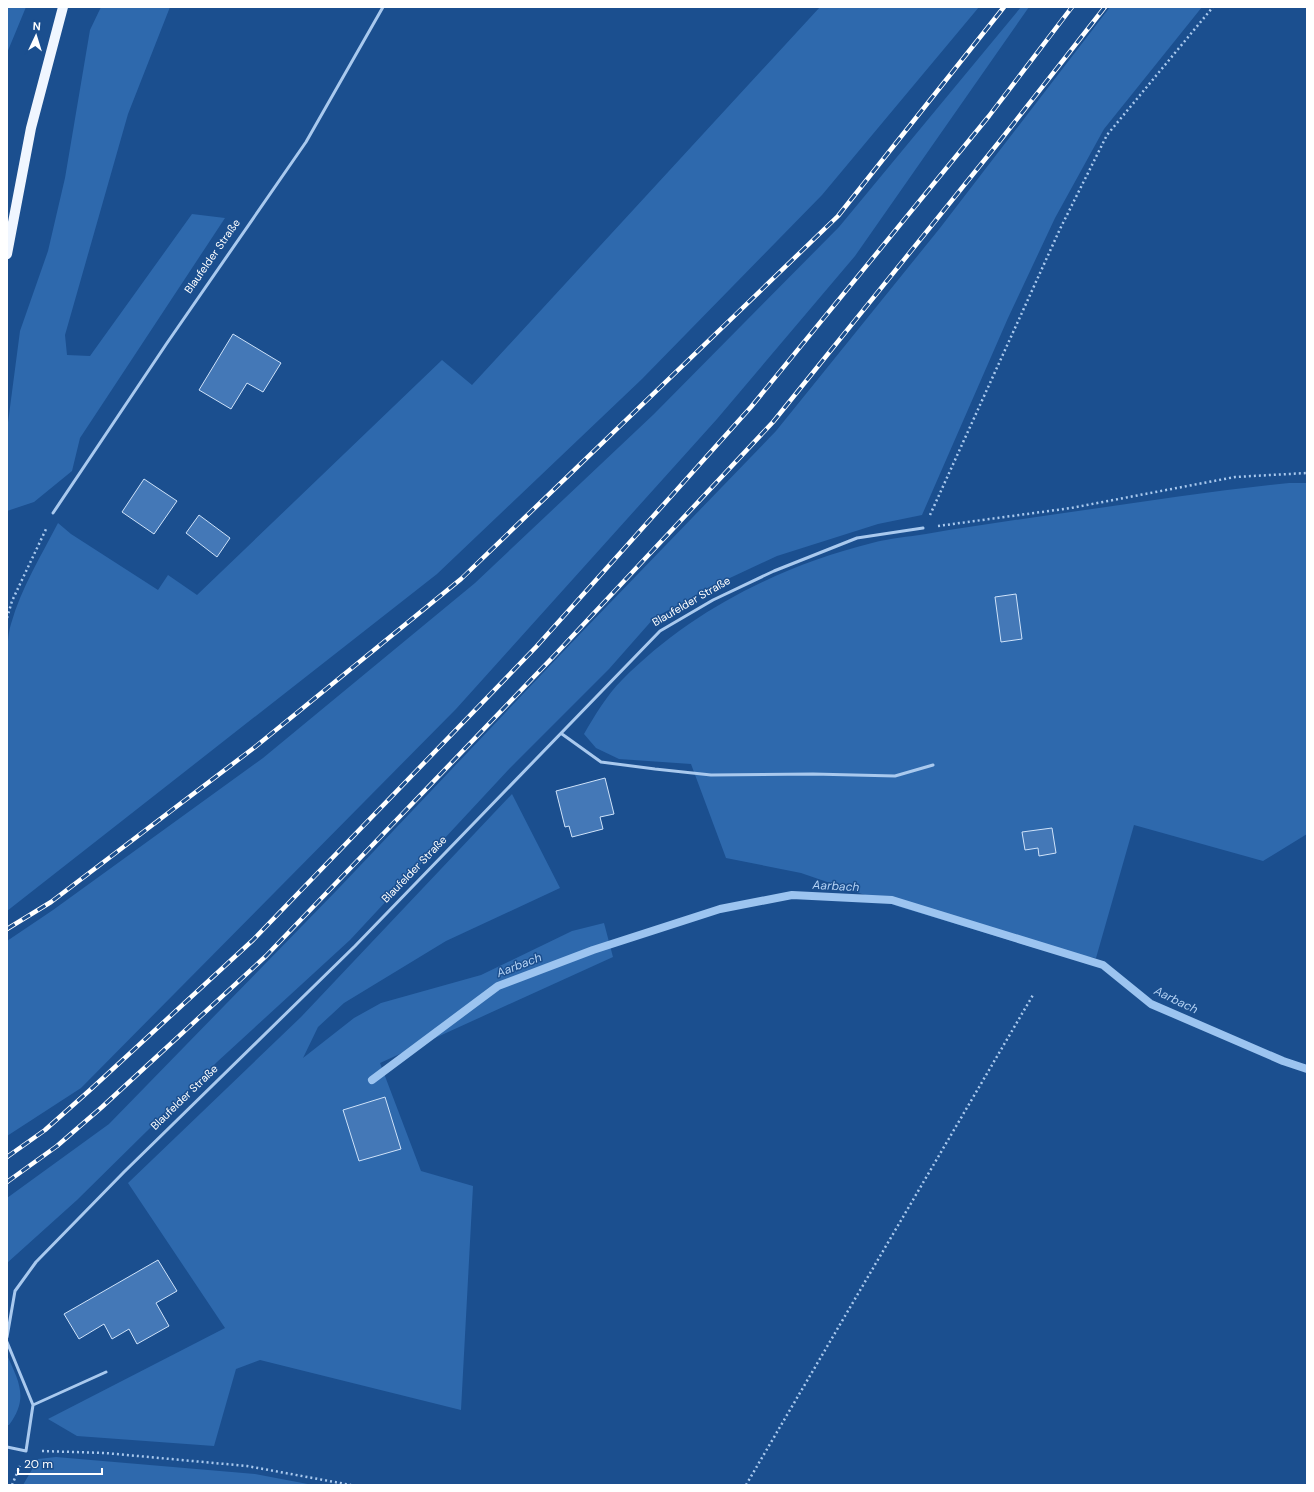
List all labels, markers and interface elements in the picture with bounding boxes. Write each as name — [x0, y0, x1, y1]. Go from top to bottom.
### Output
north arrow — [16, 16, 56, 56]
text: N — [32, 19, 41, 33]
street label: Blaufelder Straße — [181, 216, 243, 296]
street label: Blaufelder Straße — [649, 573, 733, 629]
street label: Blaufelder Straße — [378, 833, 450, 905]
water label: Aarbach — [811, 877, 860, 895]
water label: Aarbach — [493, 949, 544, 981]
water label: Aarbach — [1151, 982, 1201, 1018]
street label: Blaufelder Straße — [148, 1061, 220, 1133]
scale bar — [18, 1450, 102, 1476]
text: 20 m — [24, 1456, 53, 1472]

